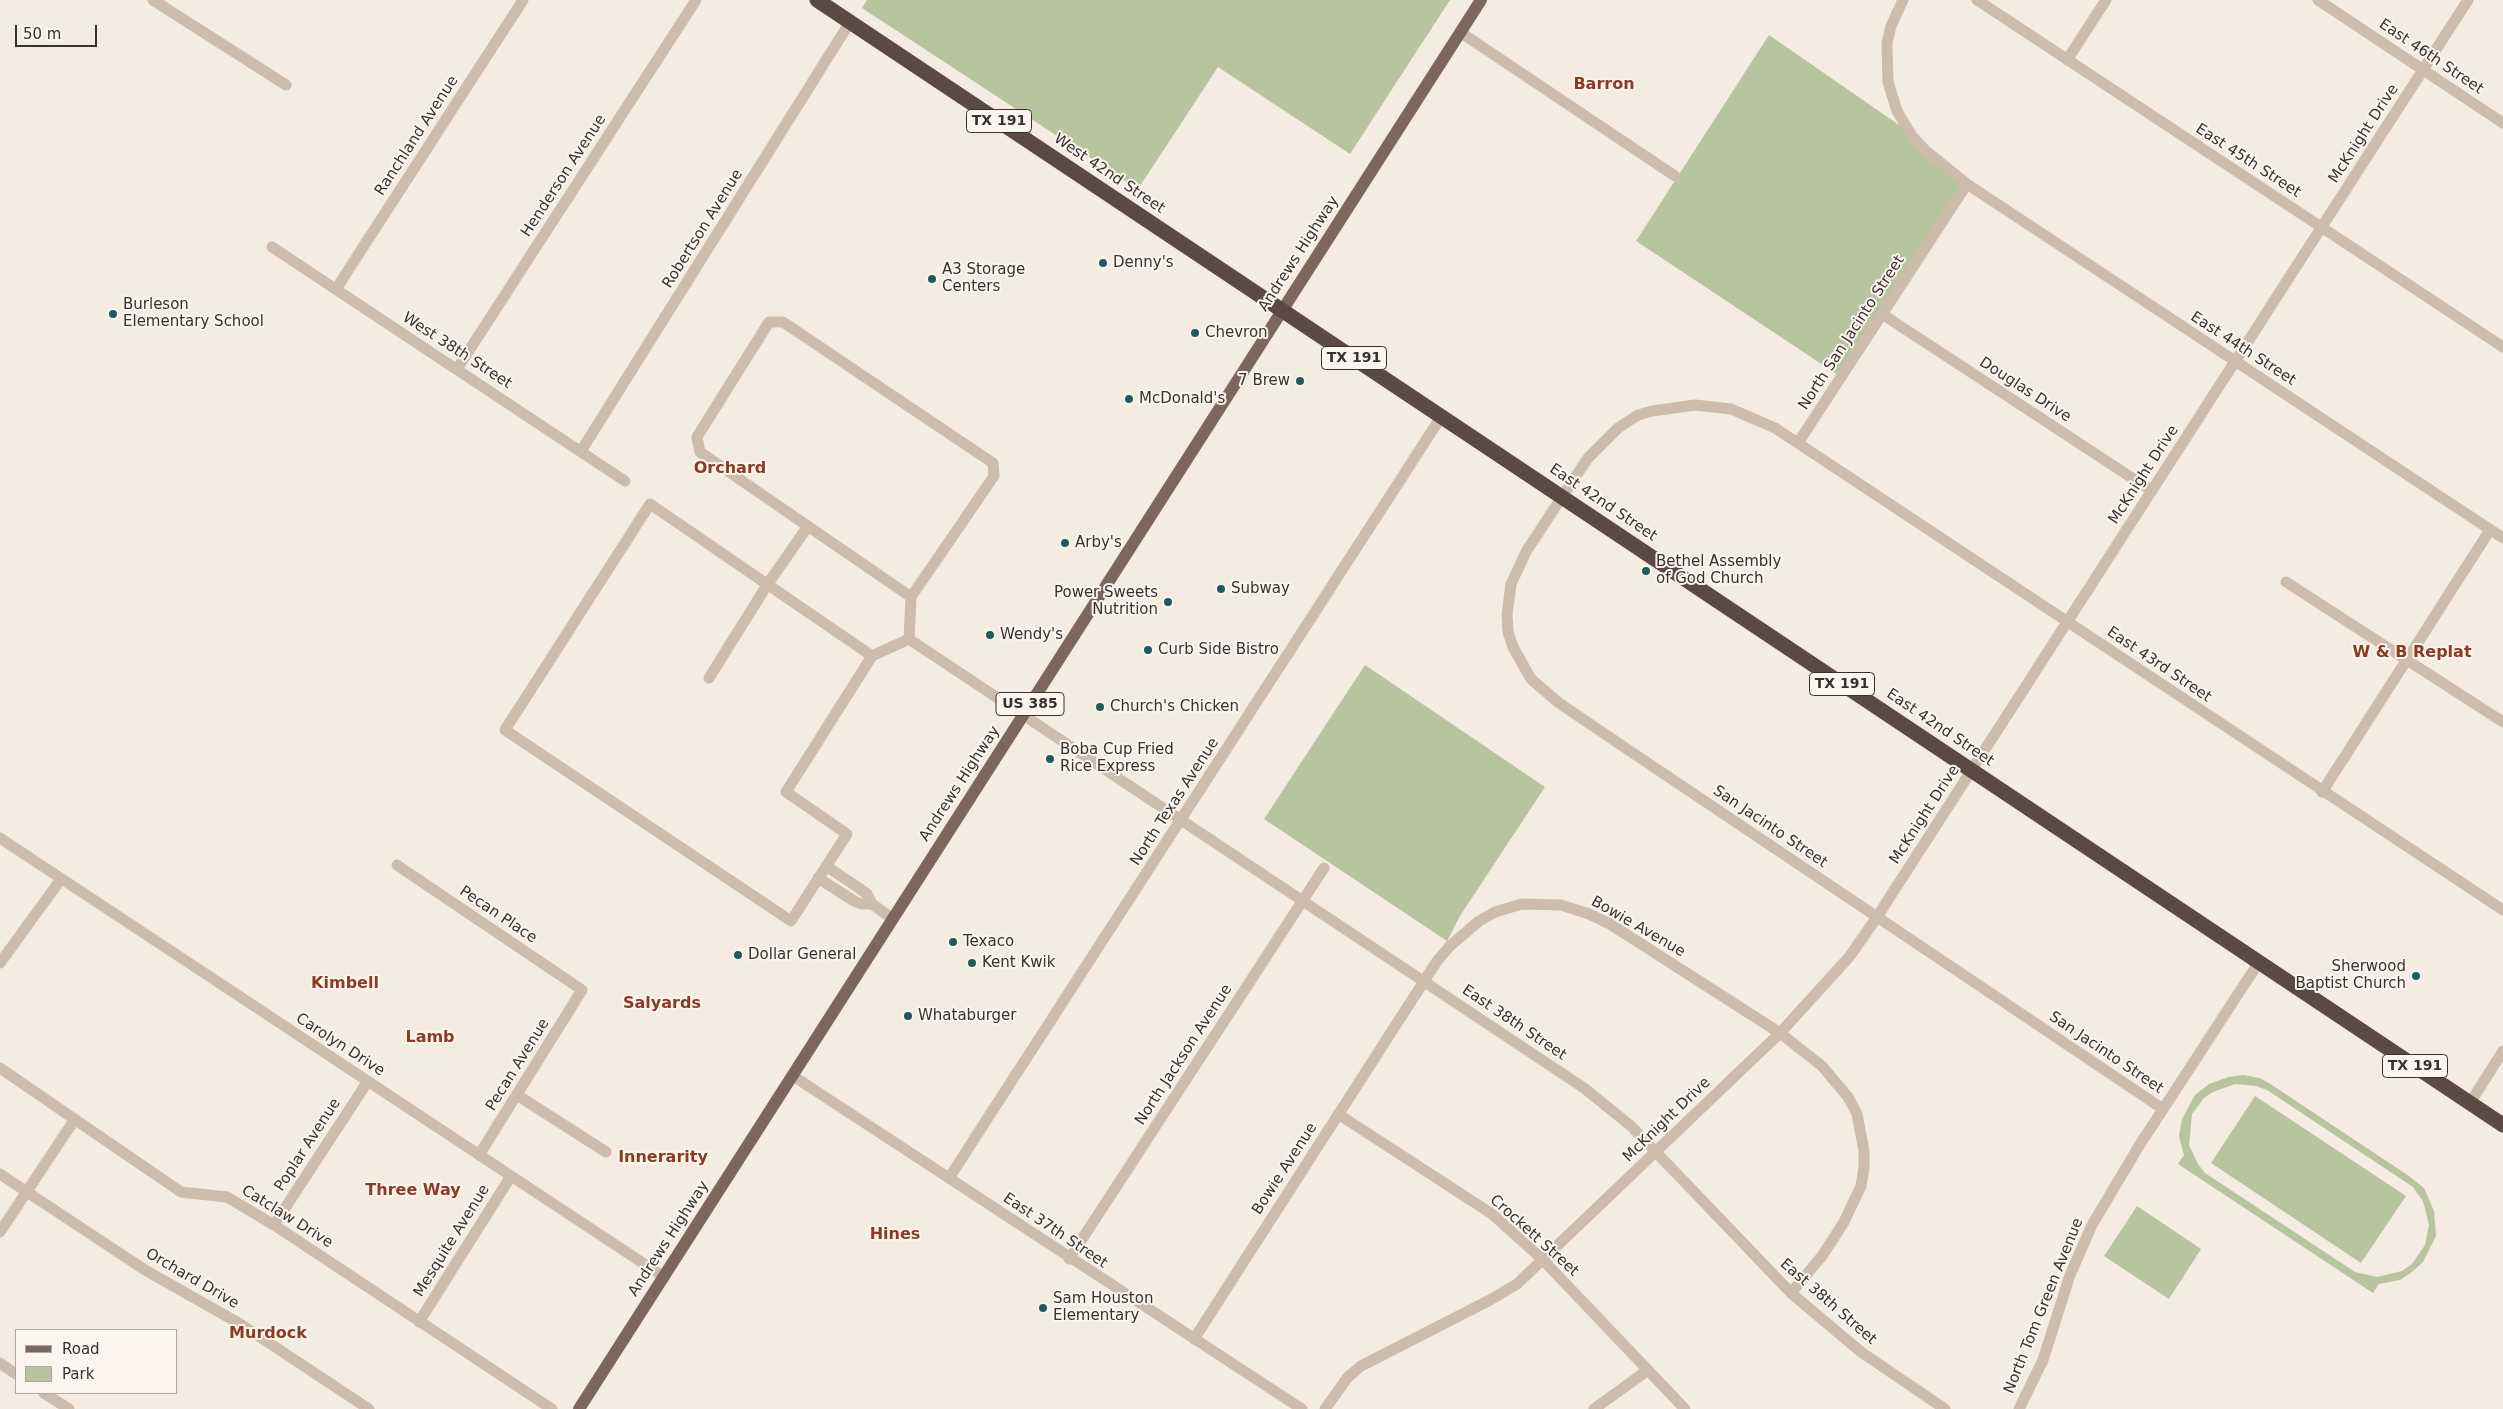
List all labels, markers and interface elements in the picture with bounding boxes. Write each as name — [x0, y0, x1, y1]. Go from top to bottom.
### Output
scale bar — [18, 15, 100, 47]
street label: East 46th Street — [2375, 15, 2487, 99]
text: 50 m — [23, 25, 61, 43]
street label: Ranchland Avenue — [371, 73, 463, 199]
district label: Barron — [1573, 75, 1635, 95]
street label: McKnight Drive — [2325, 81, 2403, 187]
road number: TX 191 — [966, 110, 1032, 132]
street label: Henderson Avenue — [518, 112, 610, 240]
street label: East 45th Street — [2192, 120, 2304, 202]
street label: West 42nd Street — [1050, 130, 1168, 218]
street label: Robertson Avenue — [659, 166, 747, 292]
street label: Andrews Highway — [1255, 193, 1343, 315]
street label: North San Jacinto Street — [1795, 252, 1909, 414]
place label: Denny's — [1113, 254, 1174, 272]
marker: Denny's — [1097, 257, 1109, 269]
place label: A3 Storage Centers — [942, 261, 1025, 296]
marker: A3 Storage Centers — [926, 273, 938, 285]
place label: Burleson Elementary School — [123, 296, 264, 331]
marker: Burleson Elementary School — [107, 308, 119, 320]
street label: East 44th Street — [2187, 308, 2299, 390]
street label: West 38th Street — [399, 309, 515, 393]
place label: Chevron — [1205, 324, 1268, 342]
marker: Chevron — [1189, 327, 1201, 339]
road number: TX 191 — [1322, 346, 1386, 369]
street label: Douglas Drive — [1976, 354, 2074, 426]
place label: 7 Brew — [1238, 372, 1290, 390]
marker: 7 Brew — [1294, 375, 1306, 387]
place label: McDonald's — [1139, 390, 1225, 408]
marker: McDonald's — [1123, 393, 1135, 405]
street label: McKnight Drive — [2105, 422, 2183, 528]
district label: Orchard — [694, 459, 766, 479]
street label: East 42nd Street — [1546, 460, 1660, 546]
place label: Arby's — [1075, 534, 1122, 552]
marker: Arby's — [1059, 537, 1071, 549]
place label: Bethel Assembly of God Church — [1656, 553, 1781, 588]
marker: Bethel Assembly of God Church — [1640, 565, 1652, 577]
place label: Subway — [1231, 580, 1290, 598]
marker: Subway — [1215, 583, 1227, 595]
place label: Power Sweets Nutrition — [1054, 584, 1158, 619]
marker: Power Sweets Nutrition — [1162, 596, 1174, 608]
street label: East 43rd Street — [2103, 623, 2215, 707]
place label: Wendy's — [1000, 626, 1063, 644]
marker: Wendy's — [984, 629, 996, 641]
place label: Curb Side Bistro — [1158, 641, 1279, 659]
district label: W & B Replat — [2352, 643, 2472, 663]
marker: Curb Side Bistro — [1142, 644, 1154, 656]
road number: TX 191 — [1810, 672, 1874, 696]
street label: East 42nd Street — [1883, 685, 1997, 771]
road number: US 385 — [996, 692, 1064, 716]
place label: Church's Chicken — [1110, 698, 1239, 716]
marker: Church's Chicken — [1094, 701, 1106, 713]
street label: Andrews Highway — [916, 723, 1004, 845]
street label: North Texas Avenue — [1127, 735, 1223, 869]
place label: Boba Cup Fried Rice Express — [1060, 741, 1174, 776]
marker: Boba Cup Fried Rice Express — [1044, 753, 1056, 765]
street label: McKnight Drive — [1886, 762, 1964, 868]
street label: San Jacinto Street — [1709, 782, 1831, 872]
street label: Pecan Place — [456, 883, 540, 947]
street label: Bowie Avenue — [1588, 893, 1688, 961]
place label: Texaco — [963, 933, 1014, 951]
marker: Texaco — [947, 936, 959, 948]
place label: Dollar General — [748, 946, 856, 964]
marker: Dollar General — [732, 949, 744, 961]
place label: Kent Kwik — [982, 954, 1055, 972]
marker: Kent Kwik — [966, 957, 978, 969]
place label: Sherwood Baptist Church — [2295, 958, 2406, 993]
marker: Sherwood Baptist Church — [2410, 970, 2422, 982]
district label: Kimbell — [311, 974, 379, 994]
street label: North Jackson Avenue — [1132, 981, 1236, 1129]
street label: East 38th Street — [1458, 981, 1570, 1065]
district label: Salyards — [623, 994, 701, 1014]
place label: Whataburger — [918, 1007, 1016, 1025]
street label: San Jacinto Street — [2045, 1008, 2167, 1098]
street label: Carolyn Drive — [292, 1010, 388, 1080]
marker: Whataburger — [902, 1010, 914, 1022]
street label: Pecan Avenue — [482, 1016, 554, 1114]
district label: Lamb — [405, 1028, 455, 1048]
road number: TX 191 — [2382, 1054, 2448, 1078]
street label: McKnight Drive — [1620, 1074, 1714, 1166]
street label: Poplar Avenue — [271, 1095, 345, 1195]
street label: Bowie Avenue — [1249, 1120, 1321, 1218]
district label: Innerarity — [618, 1148, 708, 1168]
street label: Andrews Highway — [625, 1178, 713, 1300]
district label: Three Way — [365, 1181, 461, 1201]
street label: Catclaw Drive — [238, 1182, 336, 1252]
street label: Mesquite Avenue — [410, 1182, 494, 1300]
street label: East 37th Street — [999, 1189, 1111, 1273]
street label: Crockett Street — [1486, 1191, 1582, 1281]
street label: North Tom Green Avenue — [2000, 1216, 2088, 1396]
district label: Hines — [870, 1225, 920, 1245]
street label: Orchard Drive — [142, 1245, 242, 1313]
street label: East 38th Street — [1776, 1255, 1880, 1349]
place label: Sam Houston Elementary — [1053, 1290, 1153, 1325]
marker: Sam Houston Elementary — [1037, 1302, 1049, 1314]
district label: Murdock — [229, 1324, 307, 1344]
legend — [15, 1329, 178, 1394]
text: Road — [62, 1340, 100, 1358]
text: Park — [62, 1365, 94, 1383]

